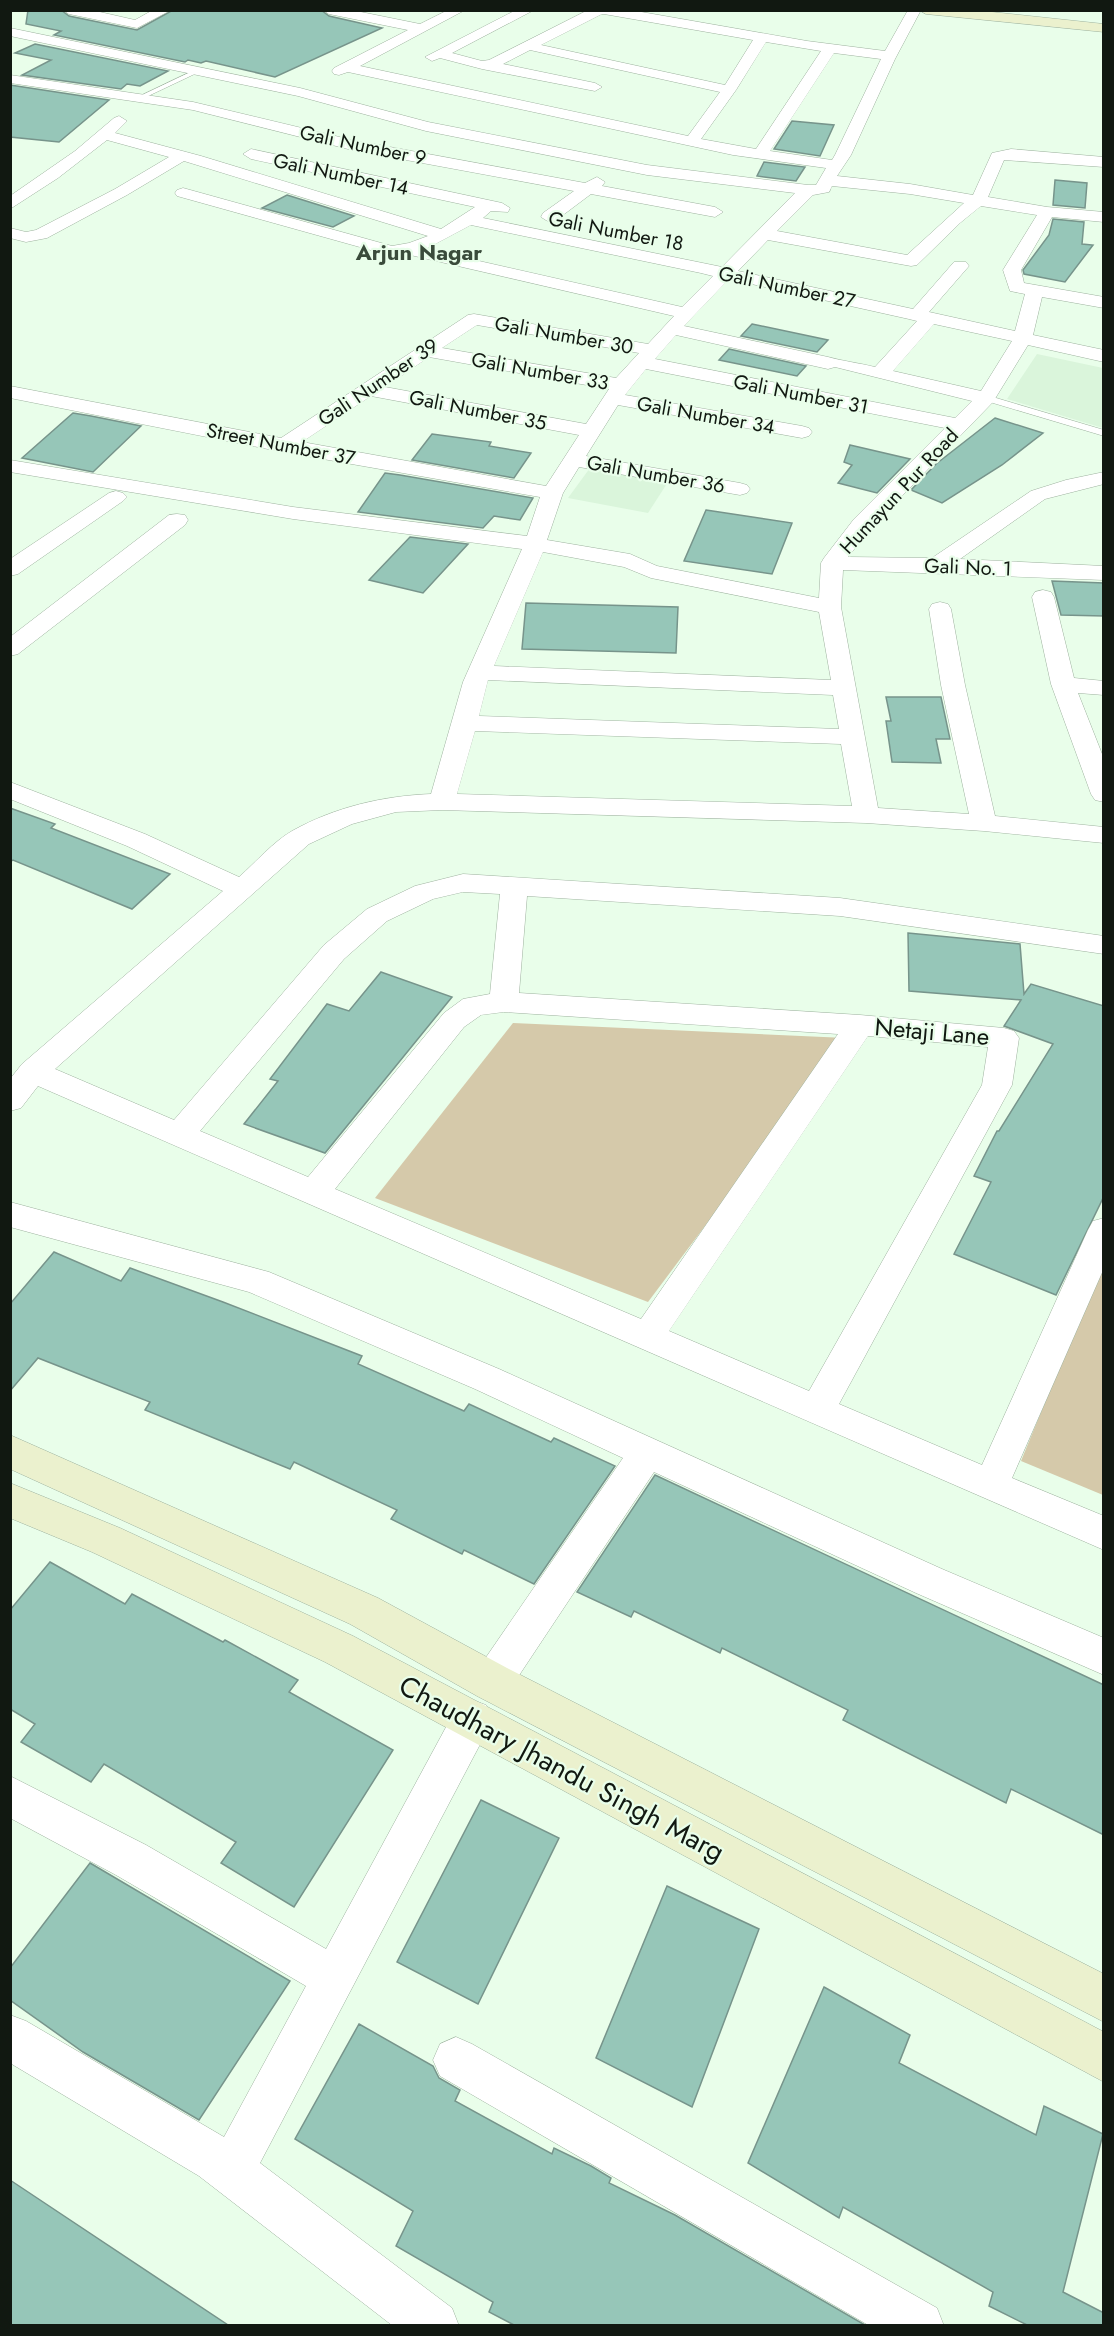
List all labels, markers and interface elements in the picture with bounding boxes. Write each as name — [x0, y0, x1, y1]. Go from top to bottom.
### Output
street label: Gali Number 9 — [297, 118, 429, 173]
street label: Gali Number 14 — [271, 146, 412, 203]
street label: Gali Number 18 — [546, 204, 686, 259]
district label: Arjun Nagar — [355, 236, 482, 268]
street label: Gali Number 27 — [716, 259, 858, 316]
street label: Gali Number 30 — [492, 309, 635, 362]
street label: Gali Number 39 — [312, 331, 444, 433]
street label: Gali Number 33 — [469, 345, 611, 398]
street label: Gali Number 31 — [731, 367, 871, 422]
street label: Gali Number 35 — [407, 383, 549, 438]
street label: Gali Number 34 — [635, 389, 778, 442]
street label: Street Number 37 — [204, 416, 358, 473]
street label: Humayun Pur Road — [833, 422, 965, 561]
street label: Gali Number 36 — [585, 448, 727, 501]
street label: Gali No. 1 — [924, 551, 1012, 584]
street label: Netaji Lane — [873, 1009, 991, 1054]
street label: Chaudhary Jhandu Singh Marg — [392, 1665, 732, 1872]

